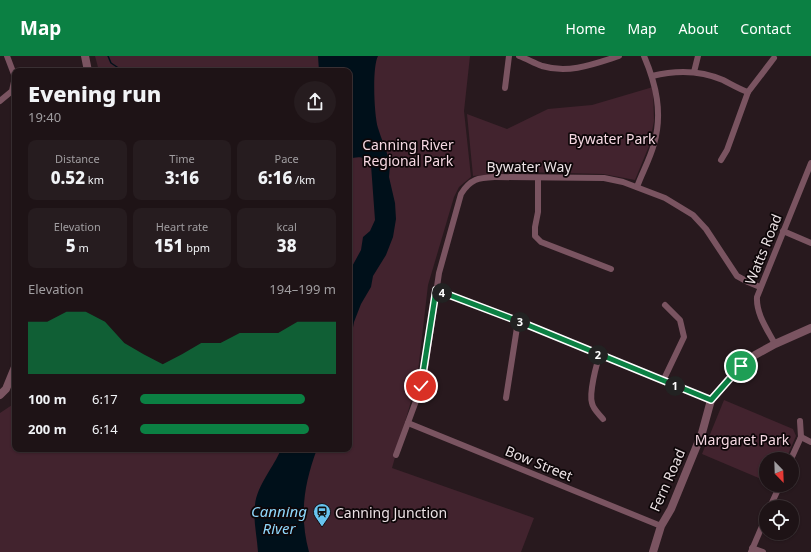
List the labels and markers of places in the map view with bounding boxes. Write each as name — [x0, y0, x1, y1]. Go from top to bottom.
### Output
pin: 4 — [432, 283, 452, 303]
pin: 3 — [510, 312, 530, 332]
pin: 2 — [588, 345, 608, 365]
pin — [724, 349, 758, 383]
pin — [404, 369, 438, 403]
pin: 1 — [665, 376, 685, 396]
station icon: Canning Junction — [312, 502, 332, 527]
place label: Canning Junction — [335, 503, 447, 522]

